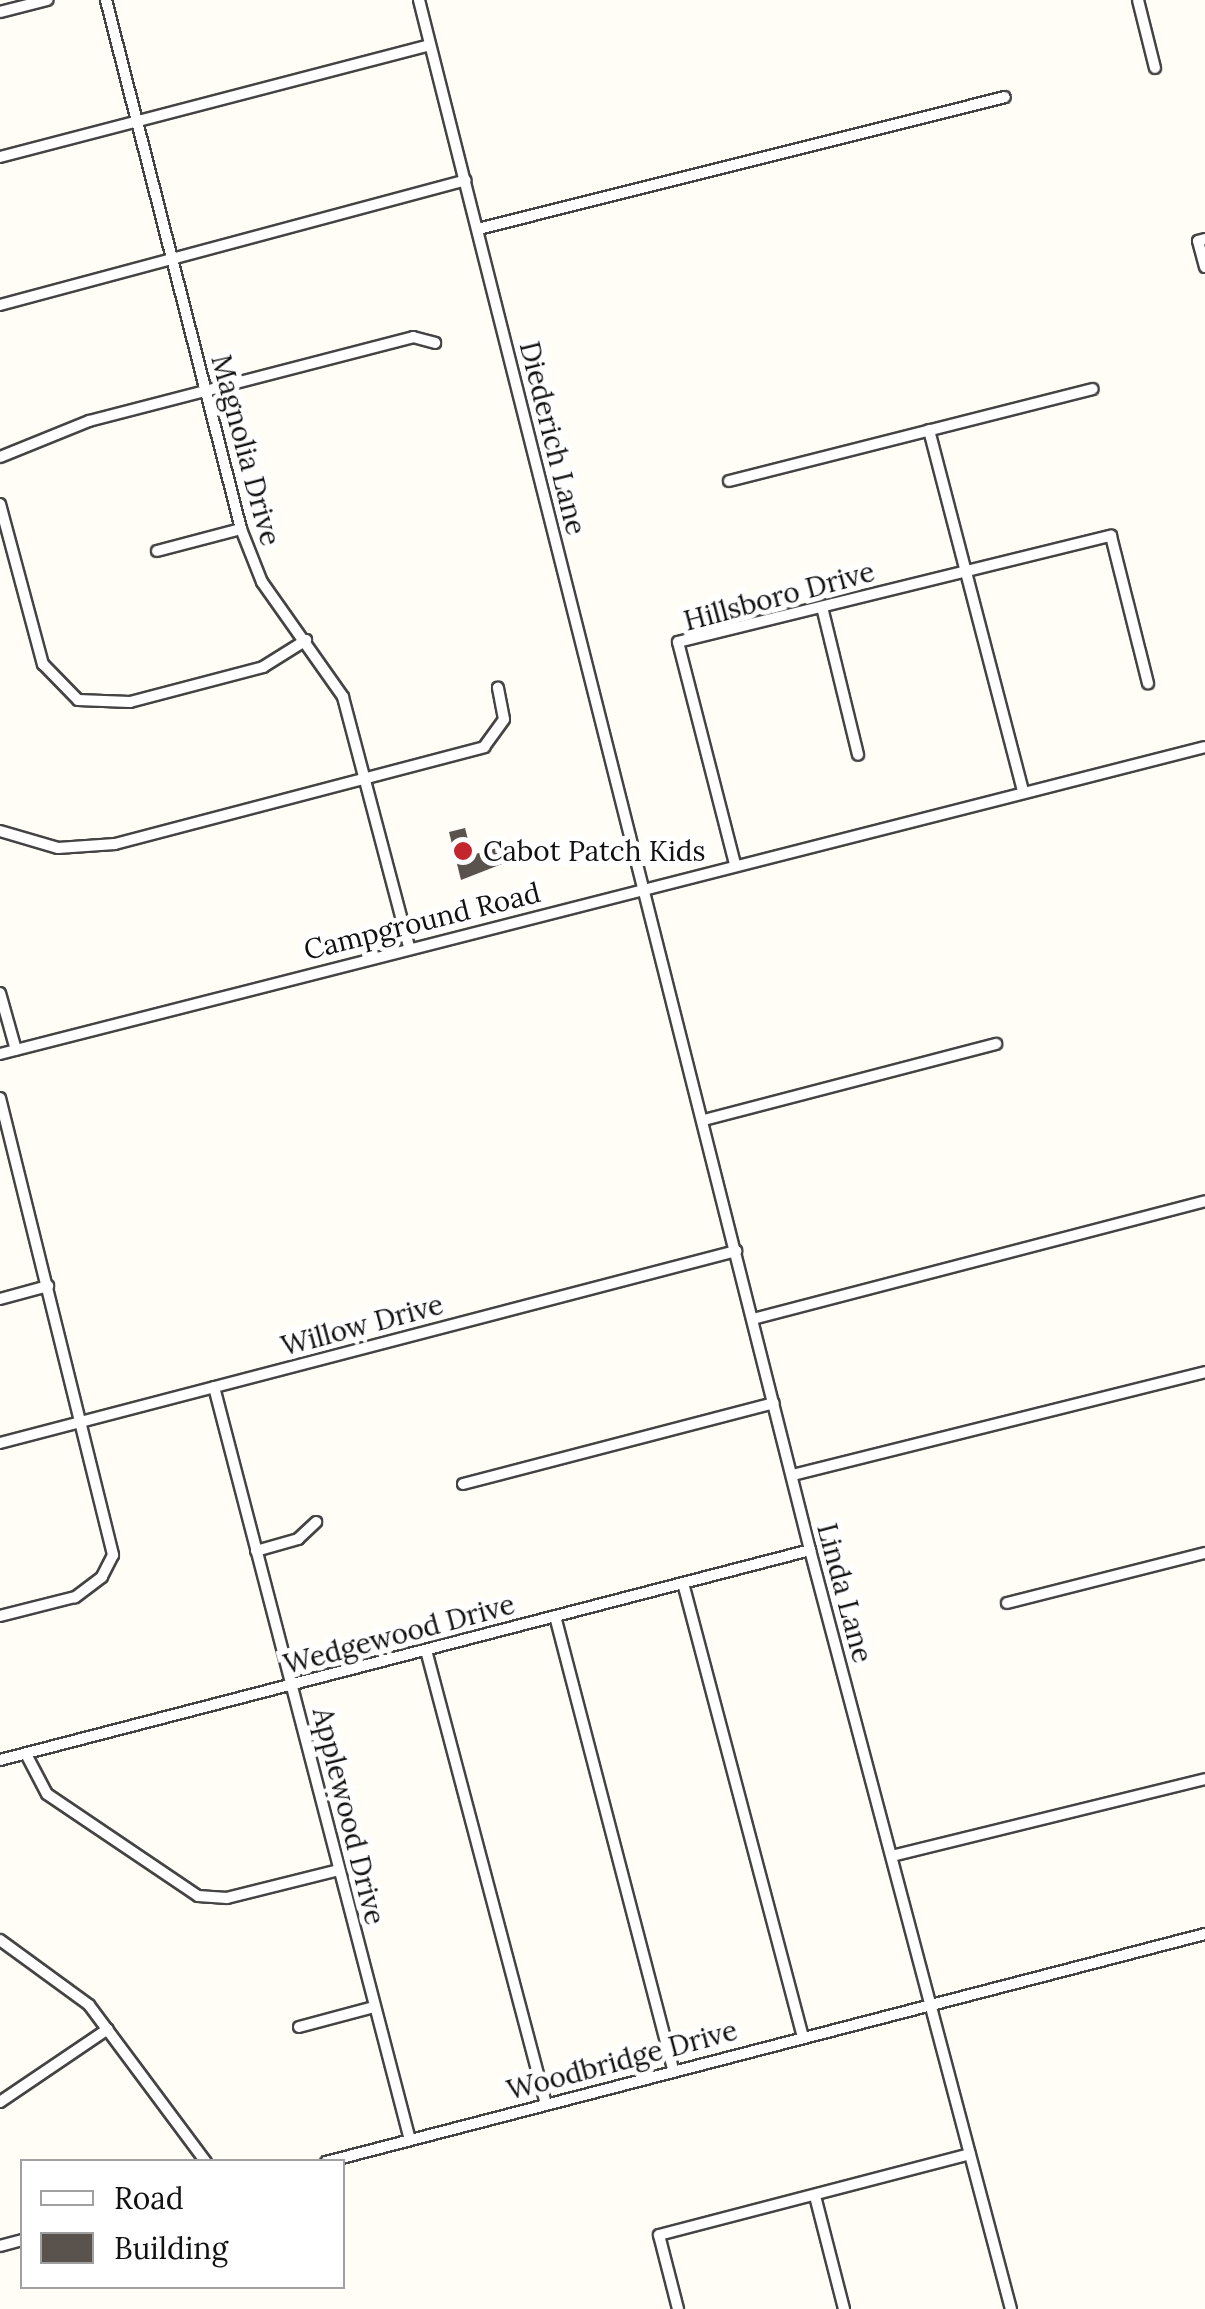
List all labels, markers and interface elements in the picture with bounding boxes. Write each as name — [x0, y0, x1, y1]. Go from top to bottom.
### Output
street label: Diederich Lane — [513, 338, 593, 538]
street label: Magnolia Drive — [204, 351, 288, 549]
street label: Hillsboro Drive — [680, 554, 878, 638]
place label: Cabot Patch Kids — [483, 834, 705, 868]
marker: Cabot Patch Kids — [452, 840, 474, 862]
street label: Campground Road — [300, 875, 544, 967]
street label: Willow Drive — [277, 1287, 447, 1363]
street label: Linda Lane — [810, 1520, 880, 1666]
street label: Wedgewood Drive — [280, 1587, 518, 1681]
street label: Applewood Drive — [306, 1704, 392, 1928]
street label: Woodbridge Drive — [503, 2013, 741, 2107]
legend — [20, 2159, 345, 2289]
text: Road — [114, 2179, 184, 2217]
text: Building — [114, 2229, 228, 2267]

